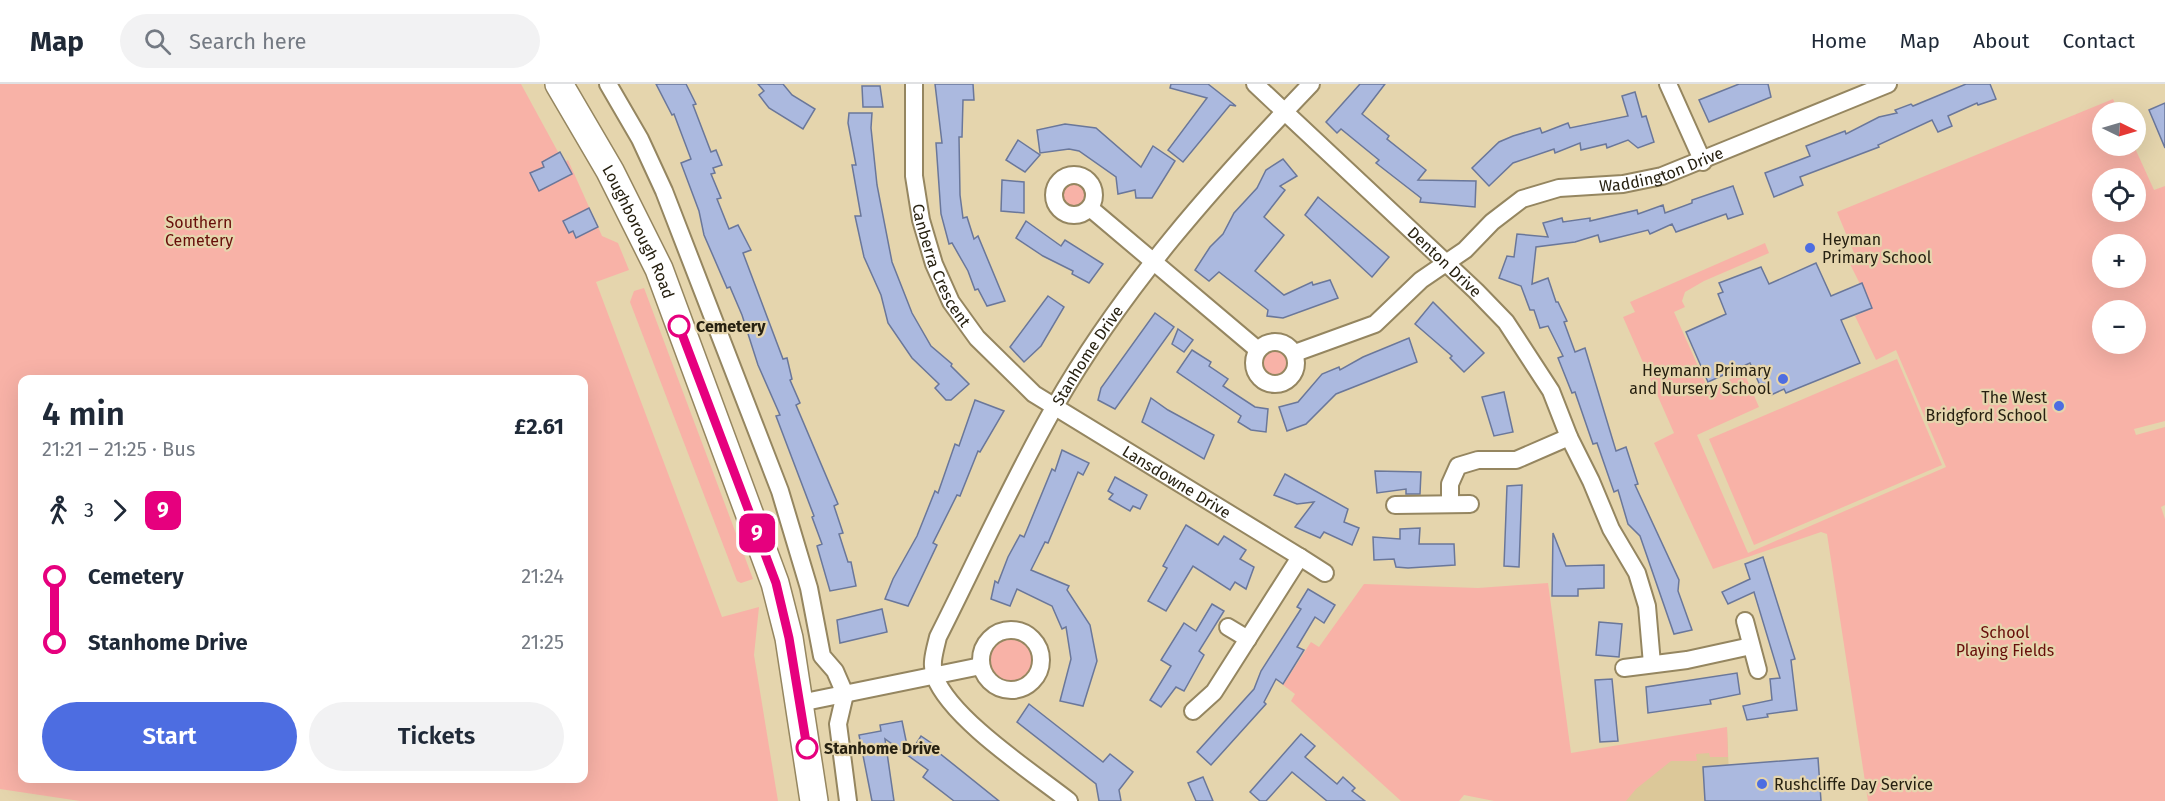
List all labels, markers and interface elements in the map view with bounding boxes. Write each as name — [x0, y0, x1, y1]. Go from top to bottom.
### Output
search box — [120, 14, 540, 68]
text: Map — [30, 25, 84, 58]
icon: search — [141, 25, 174, 58]
text: Search here — [189, 28, 307, 55]
text: Home — [1811, 28, 1867, 54]
text: Map — [1900, 28, 1940, 54]
text: About — [1973, 28, 2030, 54]
text: Contact — [2063, 28, 2135, 54]
north arrow — [2092, 102, 2146, 156]
map controls — [2092, 102, 2146, 354]
street label: Waddington Drive — [1599, 143, 1726, 195]
street label: Loughborough Road — [598, 161, 678, 301]
button: locate — [2092, 168, 2146, 222]
street label: Canberra Crescent — [909, 202, 975, 331]
park label: Southern Cemetery — [165, 213, 233, 250]
street label: Denton Drive — [1403, 223, 1486, 301]
place label: Heyman Primary School — [1822, 230, 1932, 267]
button: + — [2092, 234, 2146, 288]
marker: Heyman Primary School — [1803, 241, 1817, 255]
button: − — [2092, 300, 2146, 354]
street label: Stanhome Drive — [1048, 302, 1127, 409]
marker: Cemetery — [668, 315, 690, 337]
place label: Cemetery — [696, 317, 766, 336]
place label: Heymann Primary and Nursery School — [1629, 361, 1771, 398]
marker: Heymann Primary and Nursery School — [1776, 372, 1790, 386]
place label: The West Bridgford School — [1926, 388, 2047, 425]
text: 4 min — [42, 394, 125, 434]
marker: The West Bridgford School — [2052, 399, 2066, 413]
text: £2.61 — [514, 413, 564, 440]
text: 21:21 – 21:25 · Bus — [42, 437, 195, 461]
street label: Lansdowne Drive — [1119, 442, 1234, 522]
icon: walk — [42, 494, 75, 527]
icon: forward — [103, 494, 136, 527]
text: 9 — [157, 497, 169, 523]
text: 3 — [84, 498, 94, 522]
line badge: 9 — [738, 514, 777, 552]
text: 9 — [751, 520, 763, 546]
text: Cemetery — [88, 563, 184, 590]
text: 21:24 — [521, 564, 564, 588]
park label: School Playing Fields — [1956, 623, 2054, 660]
text: Stanhome Drive — [88, 629, 248, 656]
text: 21:25 — [521, 630, 564, 654]
button: Start — [42, 702, 297, 771]
button: Tickets — [309, 702, 564, 771]
marker: Stanhome Drive — [796, 737, 818, 759]
place label: Stanhome Drive — [824, 739, 940, 758]
place label: Rushcliffe Day Service — [1774, 775, 1933, 794]
marker: Rushcliffe Day Service — [1755, 777, 1769, 791]

